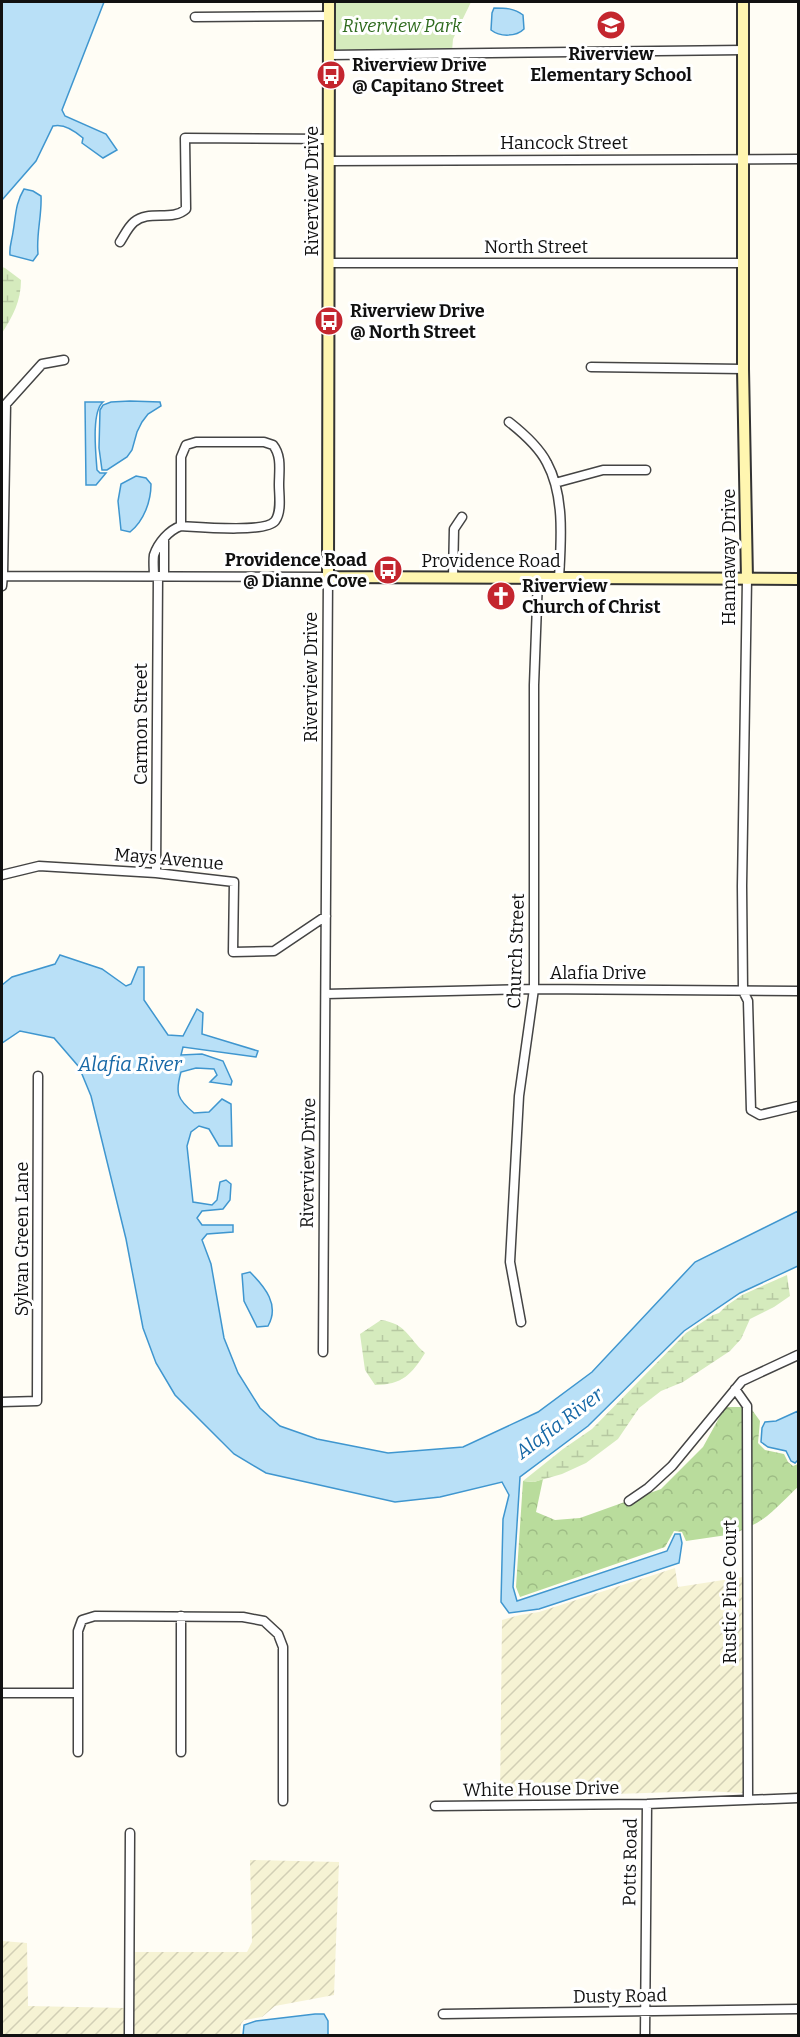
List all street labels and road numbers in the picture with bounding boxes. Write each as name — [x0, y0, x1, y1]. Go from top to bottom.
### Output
street label: Riverview Drive — [301, 126, 323, 256]
street label: Hancock Street — [500, 132, 629, 154]
street label: North Street — [484, 236, 589, 258]
street label: Hannaway Drive — [718, 489, 740, 625]
street label: Providence Road — [421, 550, 561, 572]
street label: Riverview Drive — [300, 612, 322, 742]
street label: Carmon Street — [130, 662, 152, 785]
street label: Mays Avenue — [113, 843, 225, 875]
street label: Church Street — [503, 892, 529, 1009]
street label: Alafia Drive — [550, 962, 646, 984]
street label: Riverview Drive — [296, 1098, 320, 1228]
street label: Sylvan Green Lane — [11, 1162, 33, 1316]
street label: Rustic Pine Court — [719, 1520, 741, 1664]
street label: White House Drive — [463, 1777, 619, 1801]
street label: Potts Road — [618, 1817, 642, 1906]
street label: Dusty Road — [573, 1984, 668, 2008]

